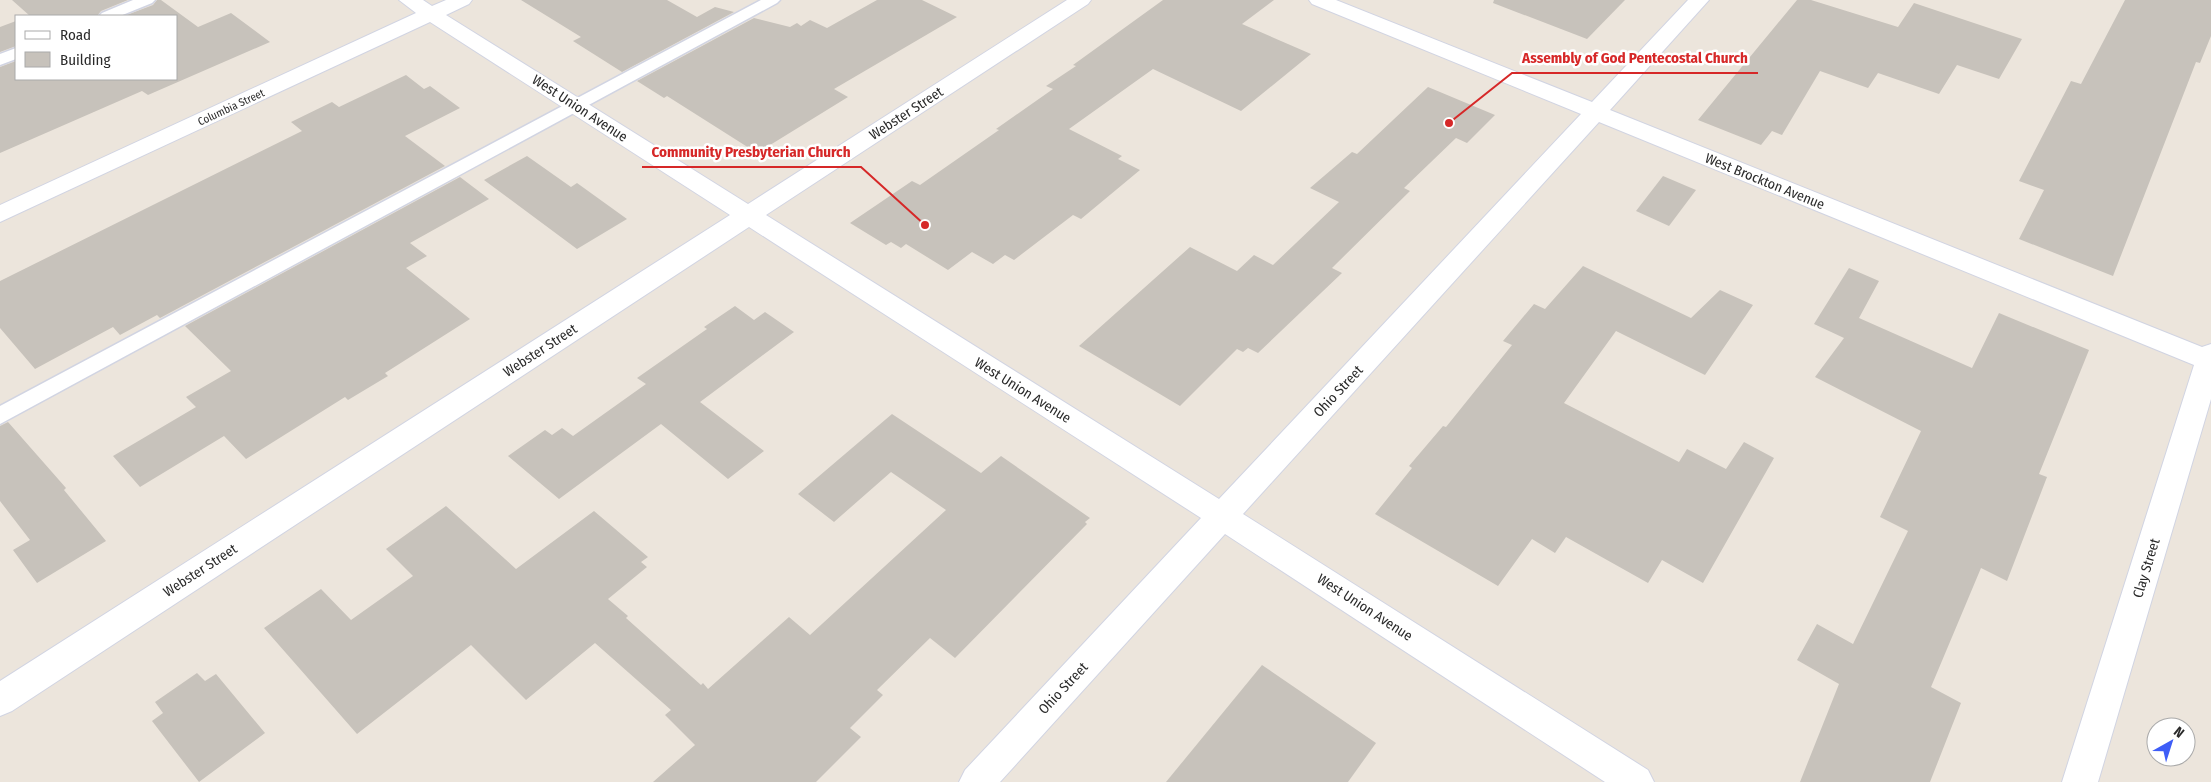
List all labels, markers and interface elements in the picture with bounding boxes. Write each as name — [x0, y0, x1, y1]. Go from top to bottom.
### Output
legend — [15, 15, 178, 80]
text: Road — [60, 26, 91, 44]
callout: Assembly of God Pentecostal Church — [1512, 43, 1758, 73]
text: Assembly of God Pentecostal Church — [1521, 49, 1748, 67]
text: Building — [60, 51, 111, 69]
street label: West Union Avenue — [529, 71, 631, 146]
street label: Webster Street — [866, 83, 947, 144]
street label: Columbia Street — [196, 86, 267, 129]
callout: Community Presbyterian Church — [642, 137, 861, 167]
text: Community Presbyterian Church — [651, 143, 851, 161]
street label: West Brockton Avenue — [1702, 150, 1827, 213]
street label: Webster Street — [500, 320, 581, 381]
street label: West Union Avenue — [971, 354, 1074, 427]
street label: Ohio Street — [1310, 362, 1367, 421]
street label: Clay Street — [2129, 536, 2164, 600]
street label: Webster Street — [160, 540, 241, 601]
street label: West Union Avenue — [1314, 570, 1416, 645]
street label: Ohio Street — [1035, 659, 1092, 718]
north arrow — [2146, 717, 2196, 767]
text: N — [2170, 723, 2187, 742]

